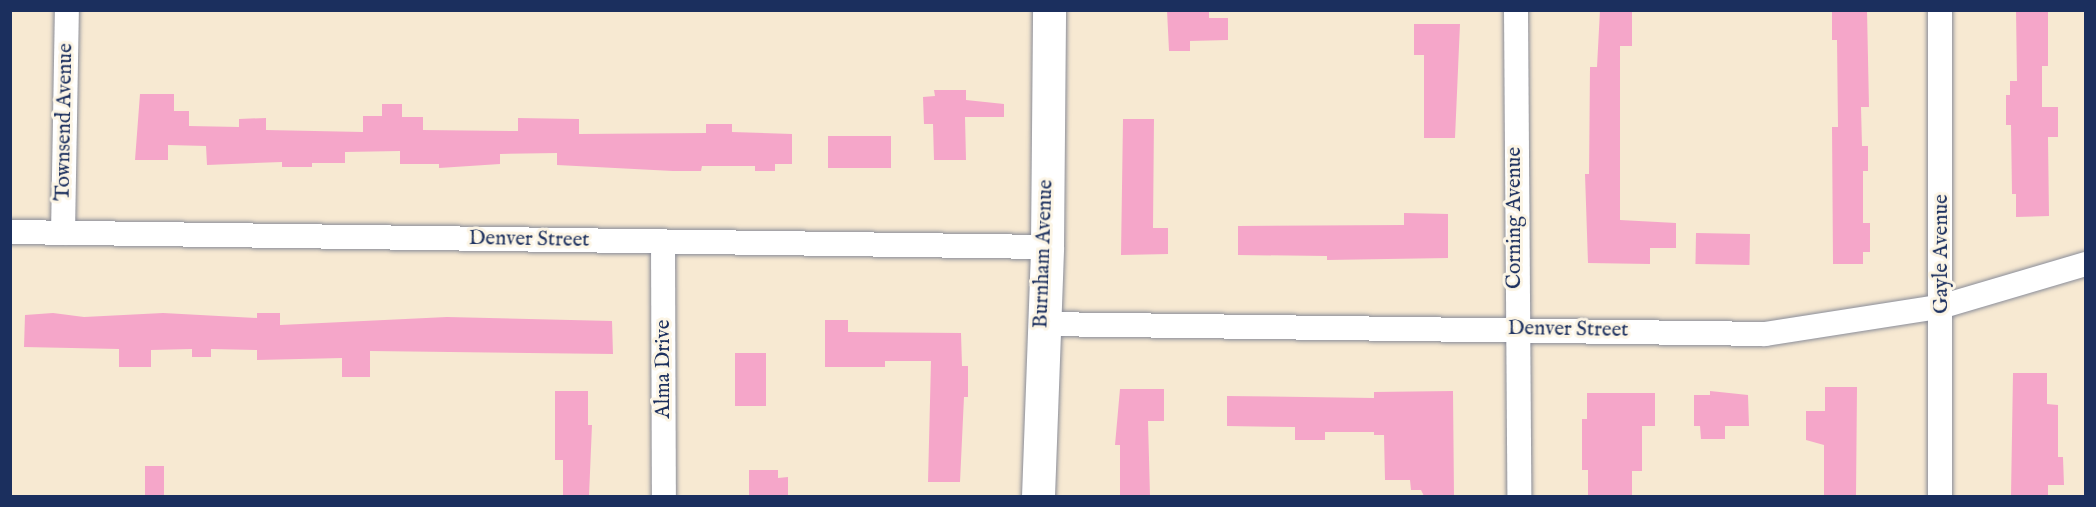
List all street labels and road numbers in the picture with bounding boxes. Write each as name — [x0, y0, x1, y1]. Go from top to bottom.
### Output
street label: Townsend Avenue — [51, 43, 79, 201]
street label: Corning Avenue — [1502, 147, 1528, 289]
street label: Burnham Avenue — [1029, 179, 1059, 329]
street label: Gayle Avenue — [1929, 194, 1955, 314]
street label: Denver Street — [468, 226, 590, 254]
street label: Denver Street — [1507, 316, 1629, 344]
street label: Alma Drive — [651, 320, 677, 418]

